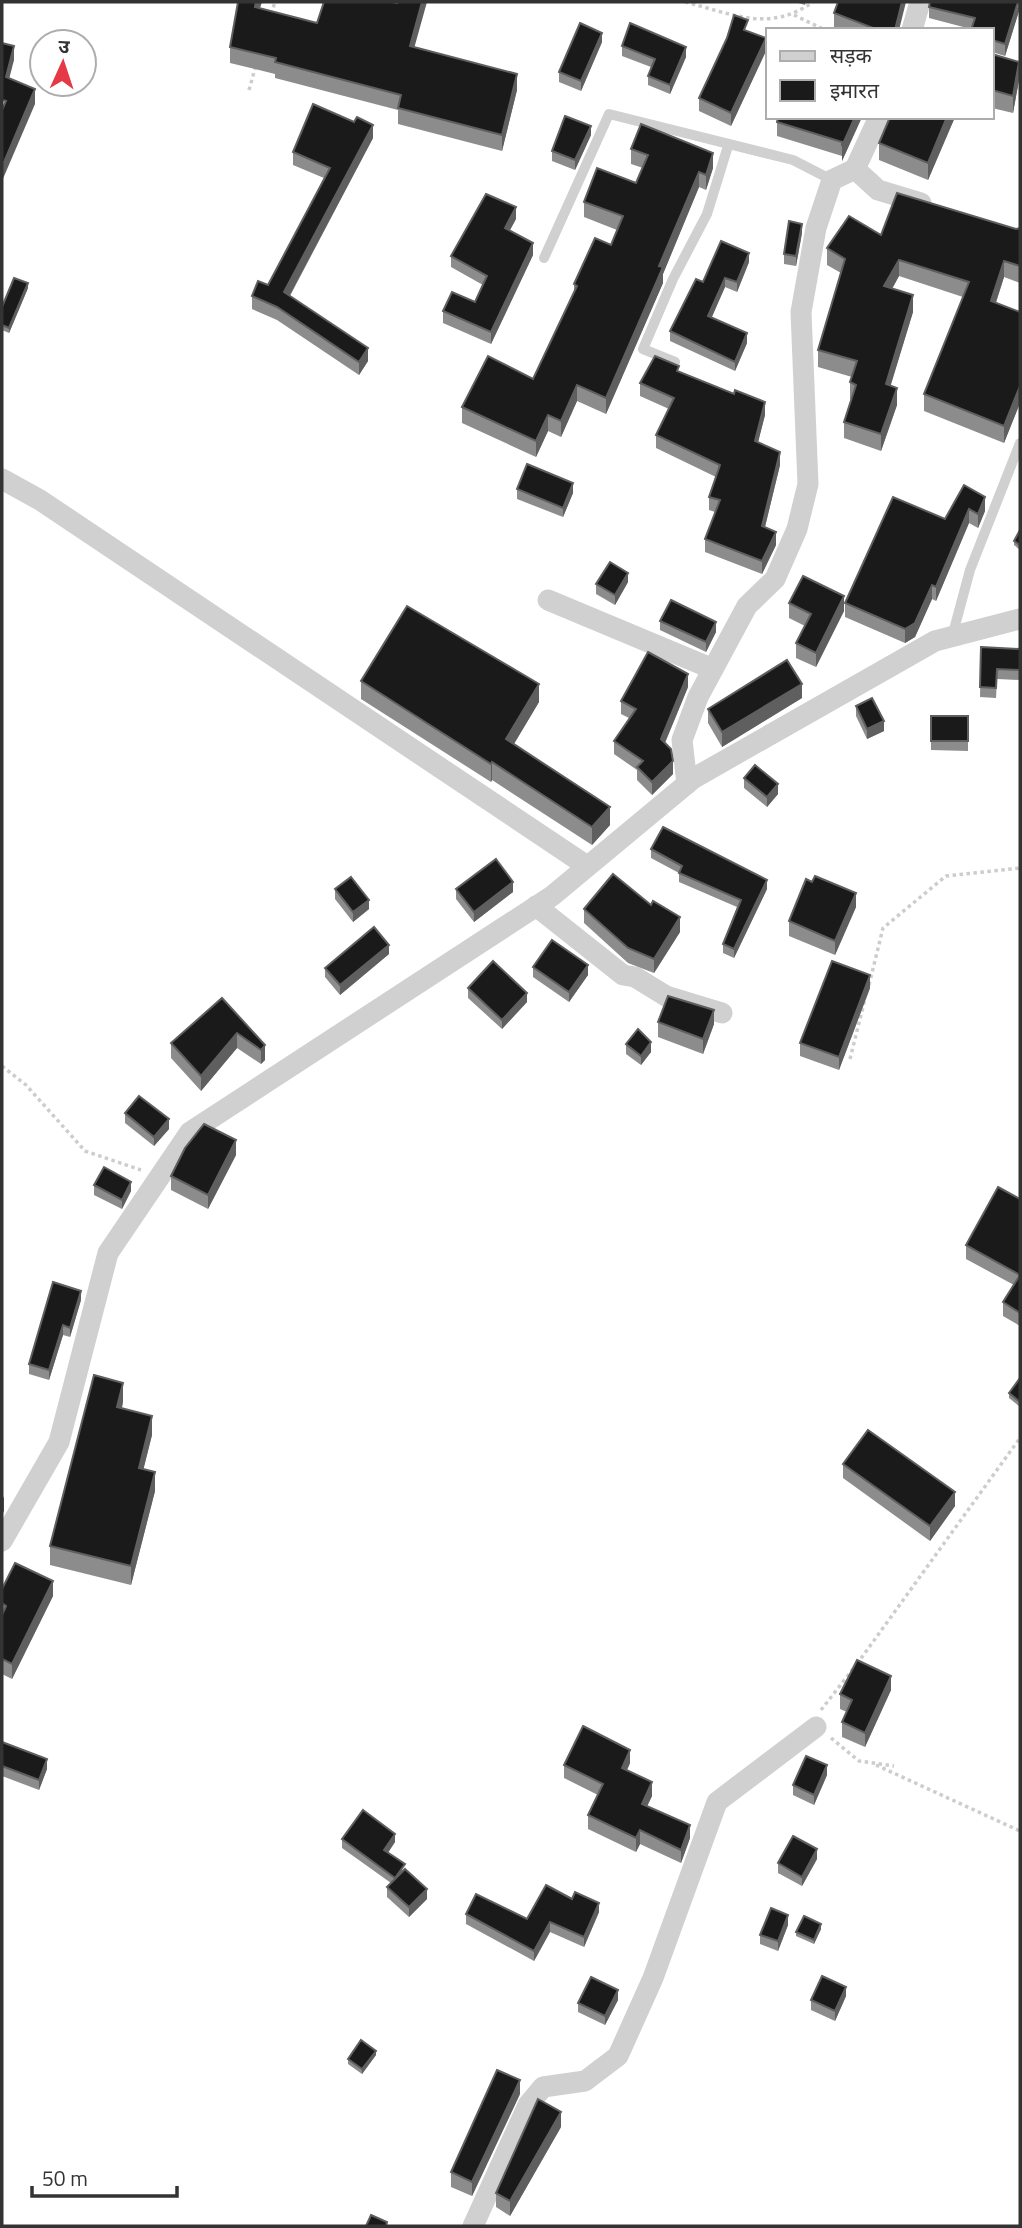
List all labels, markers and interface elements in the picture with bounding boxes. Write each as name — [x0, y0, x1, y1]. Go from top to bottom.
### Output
north arrow — [28, 28, 98, 98]
legend — [766, 28, 994, 119]
text: उ — [58, 31, 71, 60]
text: सड़क — [830, 39, 872, 71]
text: इमारत — [830, 74, 880, 106]
scale bar — [32, 2154, 177, 2198]
text: 50 m — [42, 2162, 88, 2194]

